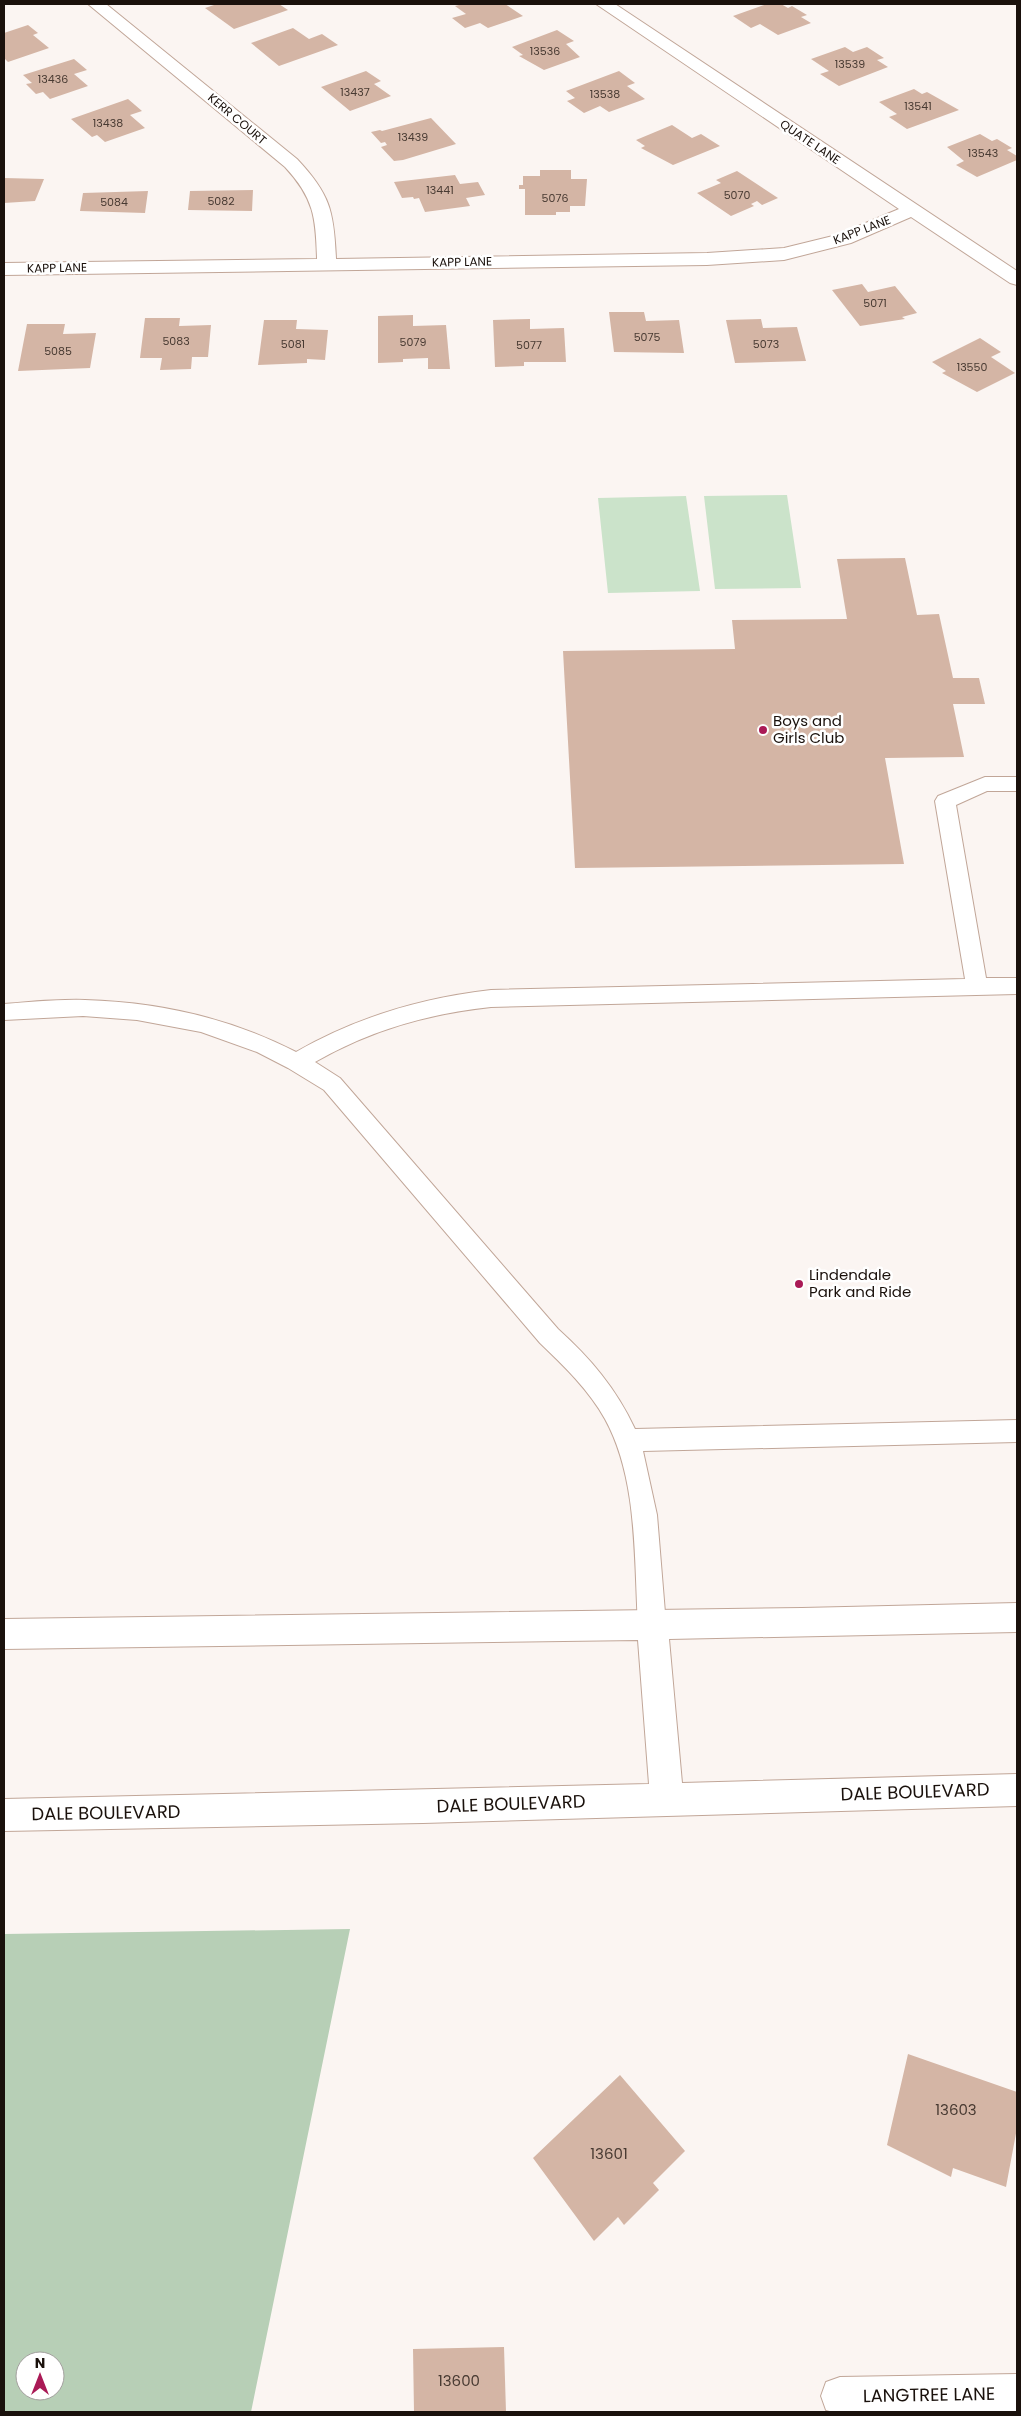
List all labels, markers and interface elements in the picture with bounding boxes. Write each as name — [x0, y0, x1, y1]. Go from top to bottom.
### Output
house number: 13536 — [530, 43, 560, 59]
house number: 13539 — [835, 56, 865, 72]
house number: 13436 — [38, 71, 68, 87]
house number: 13437 — [340, 84, 370, 100]
house number: 13538 — [590, 86, 620, 102]
street label: KERR COURT — [204, 89, 271, 149]
house number: 13541 — [904, 98, 932, 114]
house number: 13438 — [93, 115, 123, 131]
street label: QUATE LANE — [777, 115, 844, 168]
house number: 13439 — [398, 129, 428, 145]
house number: 13543 — [968, 145, 998, 161]
house number: 13441 — [426, 182, 454, 198]
house number: 5070 — [724, 187, 750, 203]
house number: 5076 — [542, 190, 568, 206]
house number: 5082 — [207, 193, 235, 209]
house number: 5084 — [100, 194, 128, 210]
street label: KAPP LANE — [831, 211, 893, 248]
street label: KAPP LANE — [432, 252, 492, 271]
street label: KAPP LANE — [27, 258, 87, 277]
house number: 5071 — [863, 295, 887, 311]
house number: 5075 — [634, 329, 660, 345]
house number: 5083 — [162, 333, 190, 349]
house number: 5079 — [400, 334, 426, 350]
house number: 5081 — [281, 336, 305, 352]
house number: 5073 — [753, 336, 779, 352]
house number: 5077 — [516, 337, 542, 353]
house number: 5085 — [44, 343, 72, 359]
house number: 13550 — [957, 359, 987, 375]
place label: Boys and Girls Club — [773, 710, 845, 748]
marker: Boys and Girls Club — [757, 724, 769, 736]
place label: Lindendale Park and Ride — [809, 1264, 911, 1302]
marker: Lindendale Park and Ride — [793, 1278, 805, 1290]
street label: DALE BOULEVARD — [840, 1776, 990, 1807]
street label: DALE BOULEVARD — [436, 1788, 586, 1819]
street label: DALE BOULEVARD — [31, 1799, 181, 1826]
house number: 13603 — [935, 2099, 977, 2120]
house number: 13601 — [590, 2143, 628, 2164]
north arrow — [15, 2351, 65, 2401]
text: N — [35, 2353, 45, 2373]
house number: 13600 — [438, 2370, 480, 2391]
street label: LANGTREE LANE — [863, 2381, 995, 2408]

